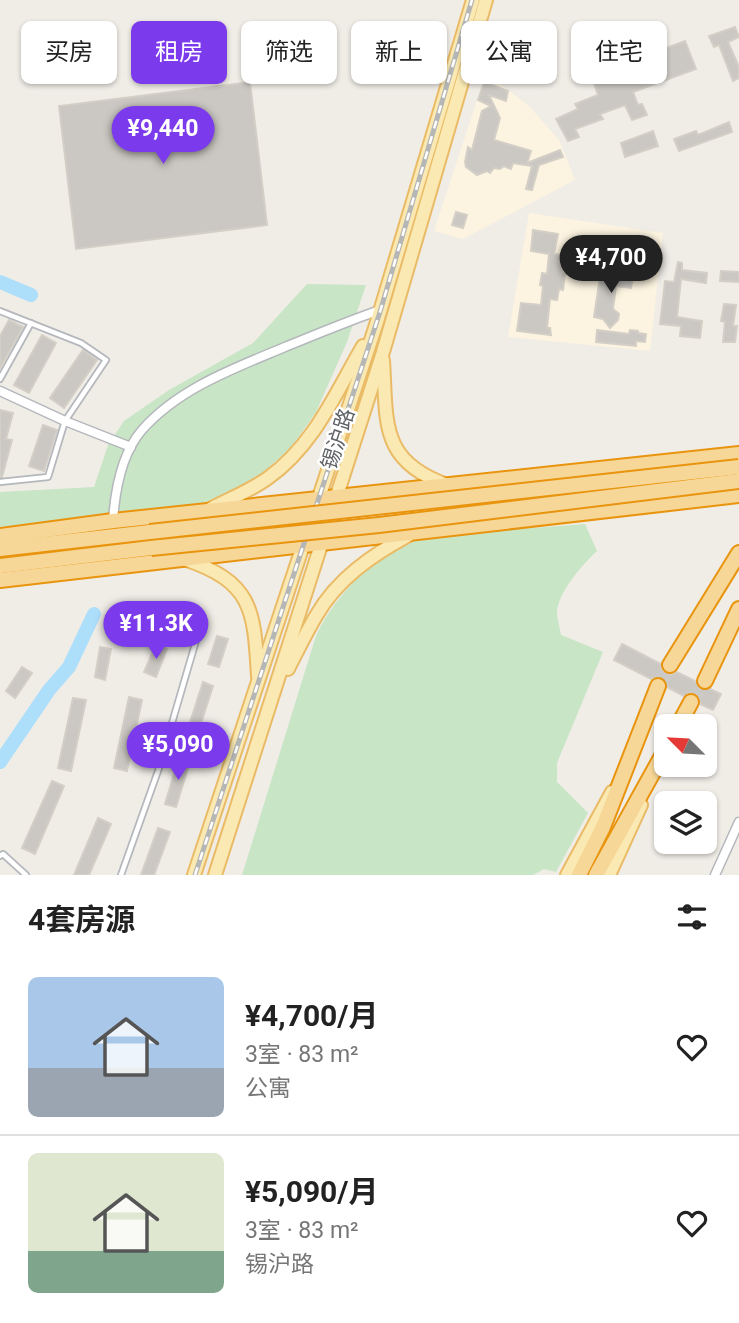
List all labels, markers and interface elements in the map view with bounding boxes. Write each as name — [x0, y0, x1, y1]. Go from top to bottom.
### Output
chip: 买房 — [21, 21, 117, 84]
chip: 租房 — [131, 21, 227, 84]
chip: 筛选 — [241, 21, 337, 84]
chip: 新上 — [351, 21, 447, 84]
chip: 公寓 — [461, 21, 557, 84]
chip: 住宅 — [571, 21, 667, 84]
pin: ¥9,440 — [106, 106, 220, 166]
text: ¥9,440 — [128, 115, 198, 142]
pin: ¥4,700 — [554, 236, 668, 295]
text: ¥4,700 — [576, 244, 646, 271]
street label: 锡沪路 — [317, 405, 359, 473]
pin: ¥11.3K — [99, 602, 213, 661]
text: ¥11.3K — [119, 610, 193, 637]
north arrow — [654, 714, 718, 777]
map controls — [654, 714, 717, 854]
pin: ¥5,090 — [121, 722, 235, 782]
text: ¥5,090 — [143, 731, 213, 758]
button: layers — [654, 791, 717, 854]
icon: filters — [673, 898, 711, 936]
text: 4套房源 — [28, 902, 135, 937]
text: ¥4,700/月 — [245, 998, 378, 1033]
icon: home — [84, 1005, 168, 1089]
icon: heart — [673, 1028, 711, 1066]
text: 3室 · 83 m² — [245, 1041, 359, 1068]
text: 公寓 — [245, 1075, 291, 1102]
text: ¥5,090/月 — [245, 1174, 378, 1209]
icon: home — [84, 1181, 168, 1265]
icon: heart — [673, 1204, 711, 1242]
text: 3室 · 83 m² — [245, 1217, 359, 1244]
text: 锡沪路 — [245, 1251, 314, 1278]

